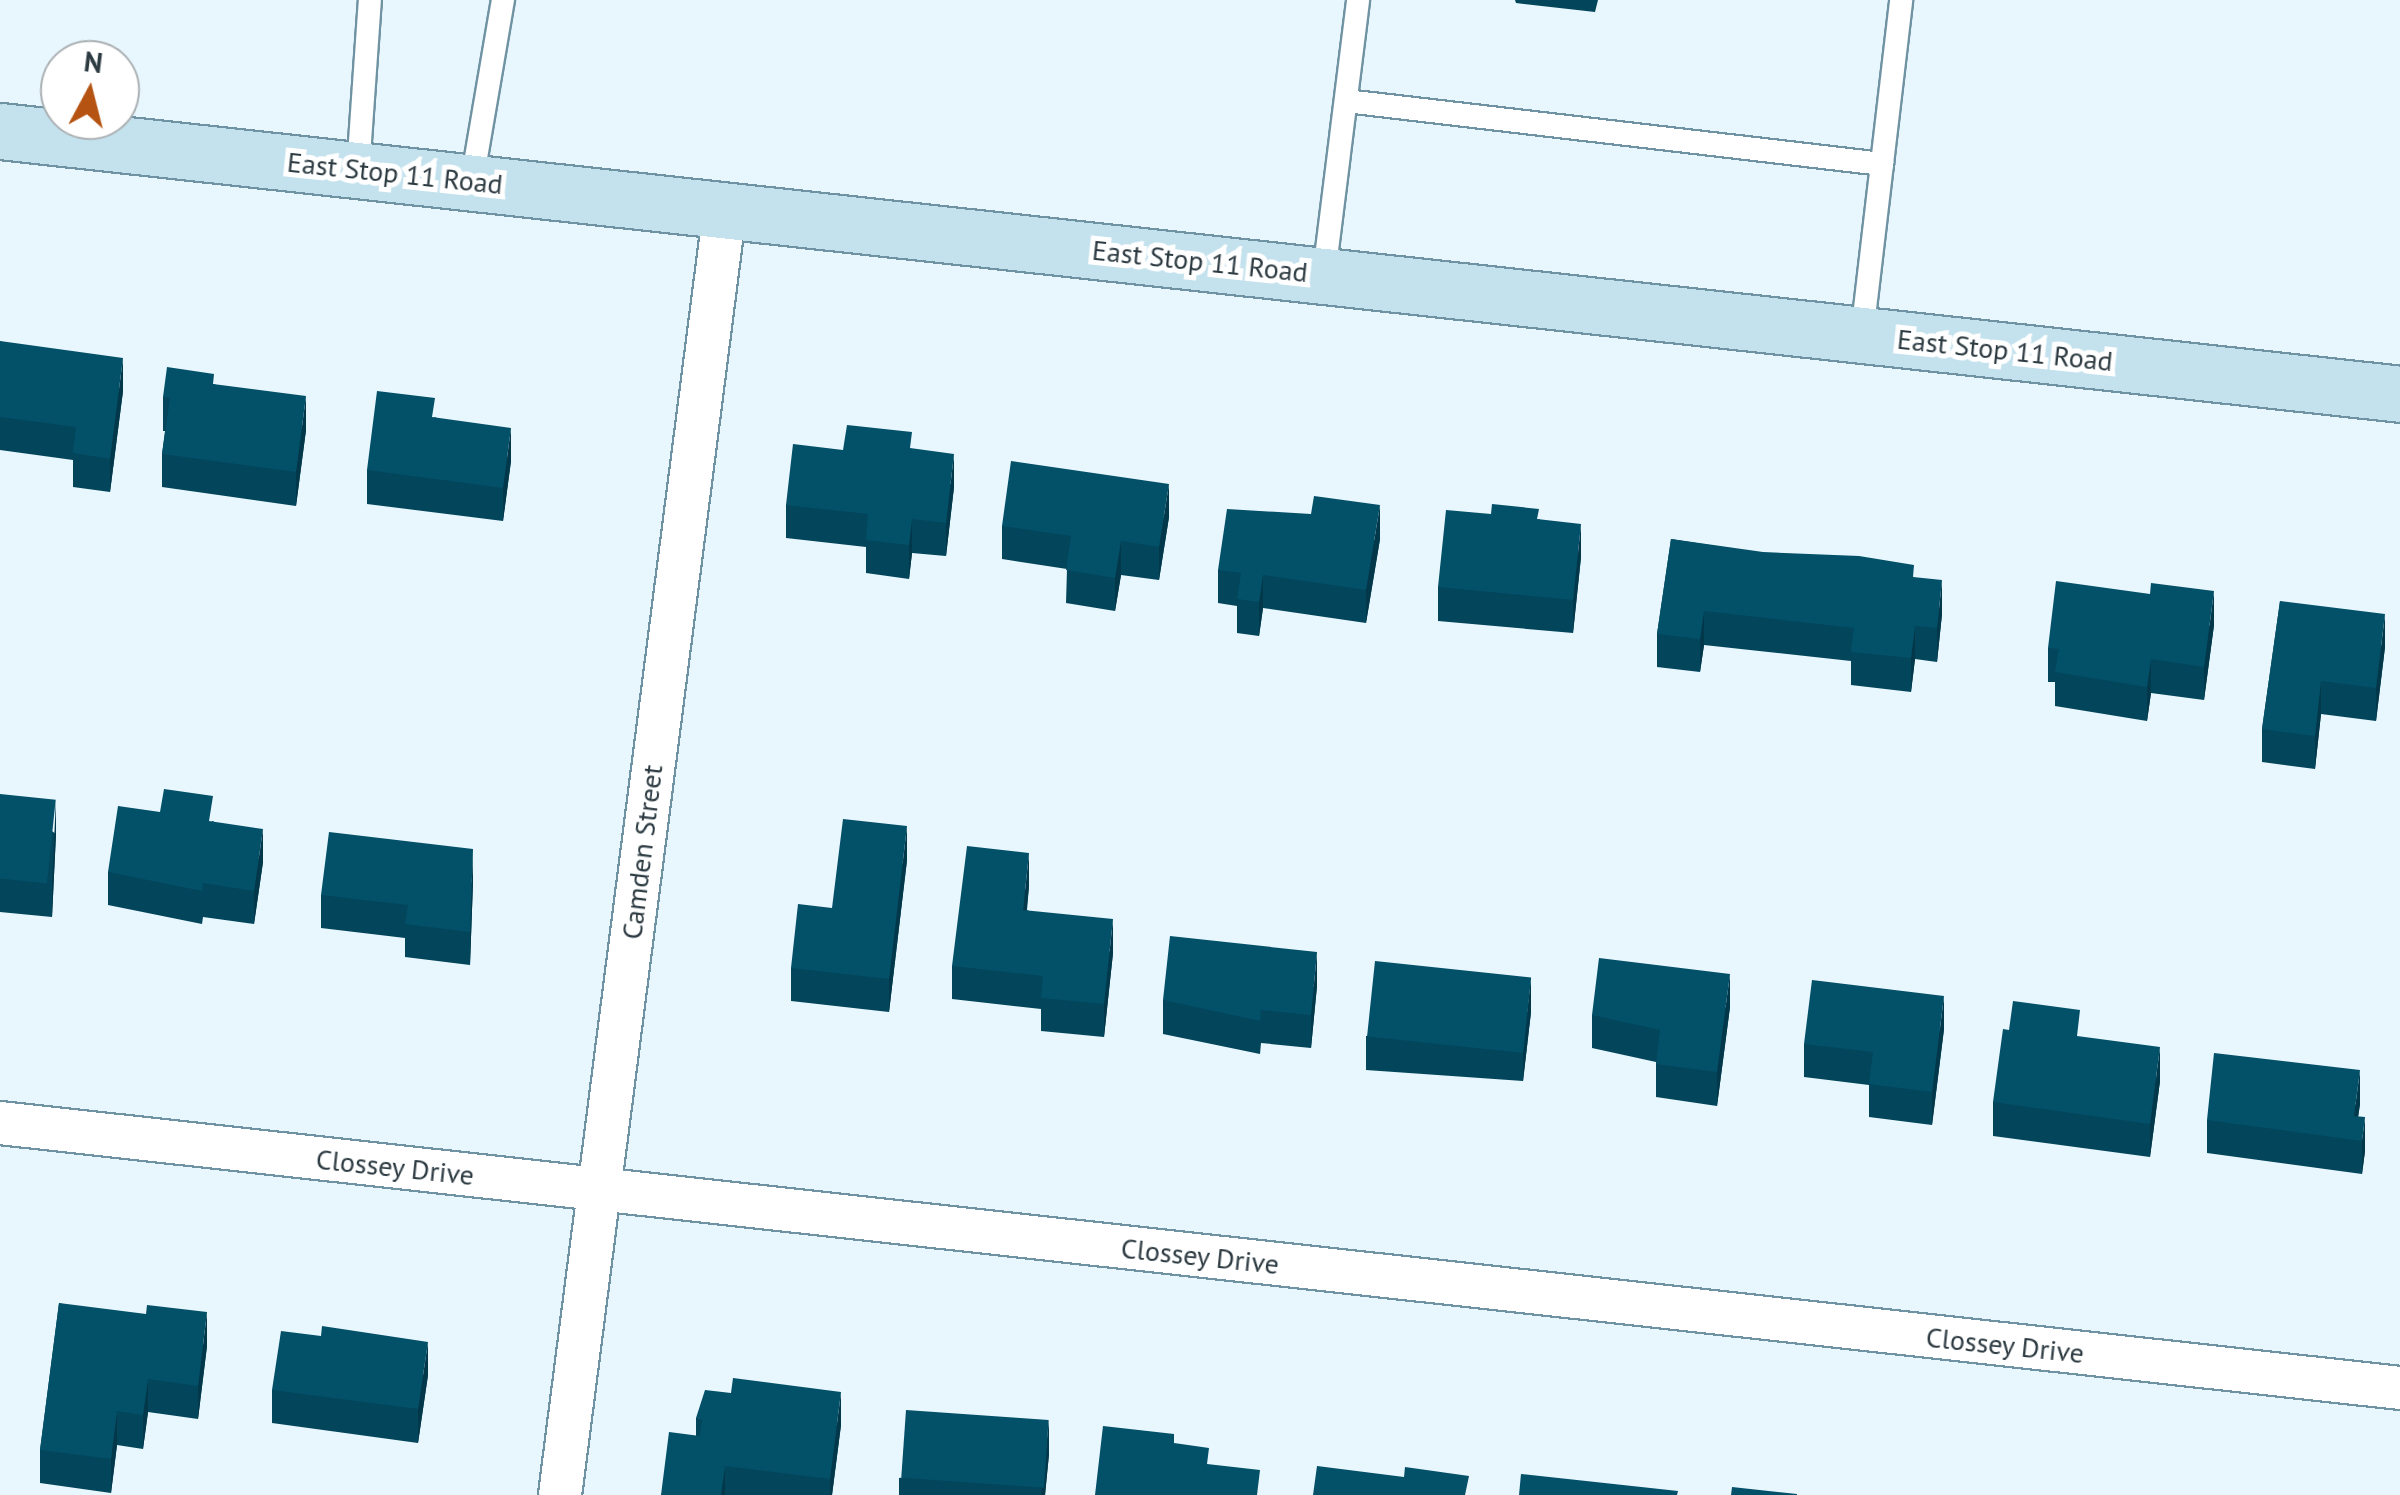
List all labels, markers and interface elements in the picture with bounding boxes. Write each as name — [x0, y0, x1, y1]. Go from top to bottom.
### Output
north arrow — [40, 40, 140, 140]
text: N — [82, 42, 105, 81]
street label: East Stop 11 Road — [286, 145, 504, 201]
street label: East Stop 11 Road — [1091, 233, 1309, 289]
street label: East Stop 11 Road — [1896, 322, 2114, 378]
street label: Camden Street — [615, 763, 669, 941]
street label: Clossey Drive — [314, 1142, 476, 1192]
street label: Clossey Drive — [1119, 1231, 1281, 1281]
street label: Clossey Drive — [1924, 1320, 2086, 1370]

